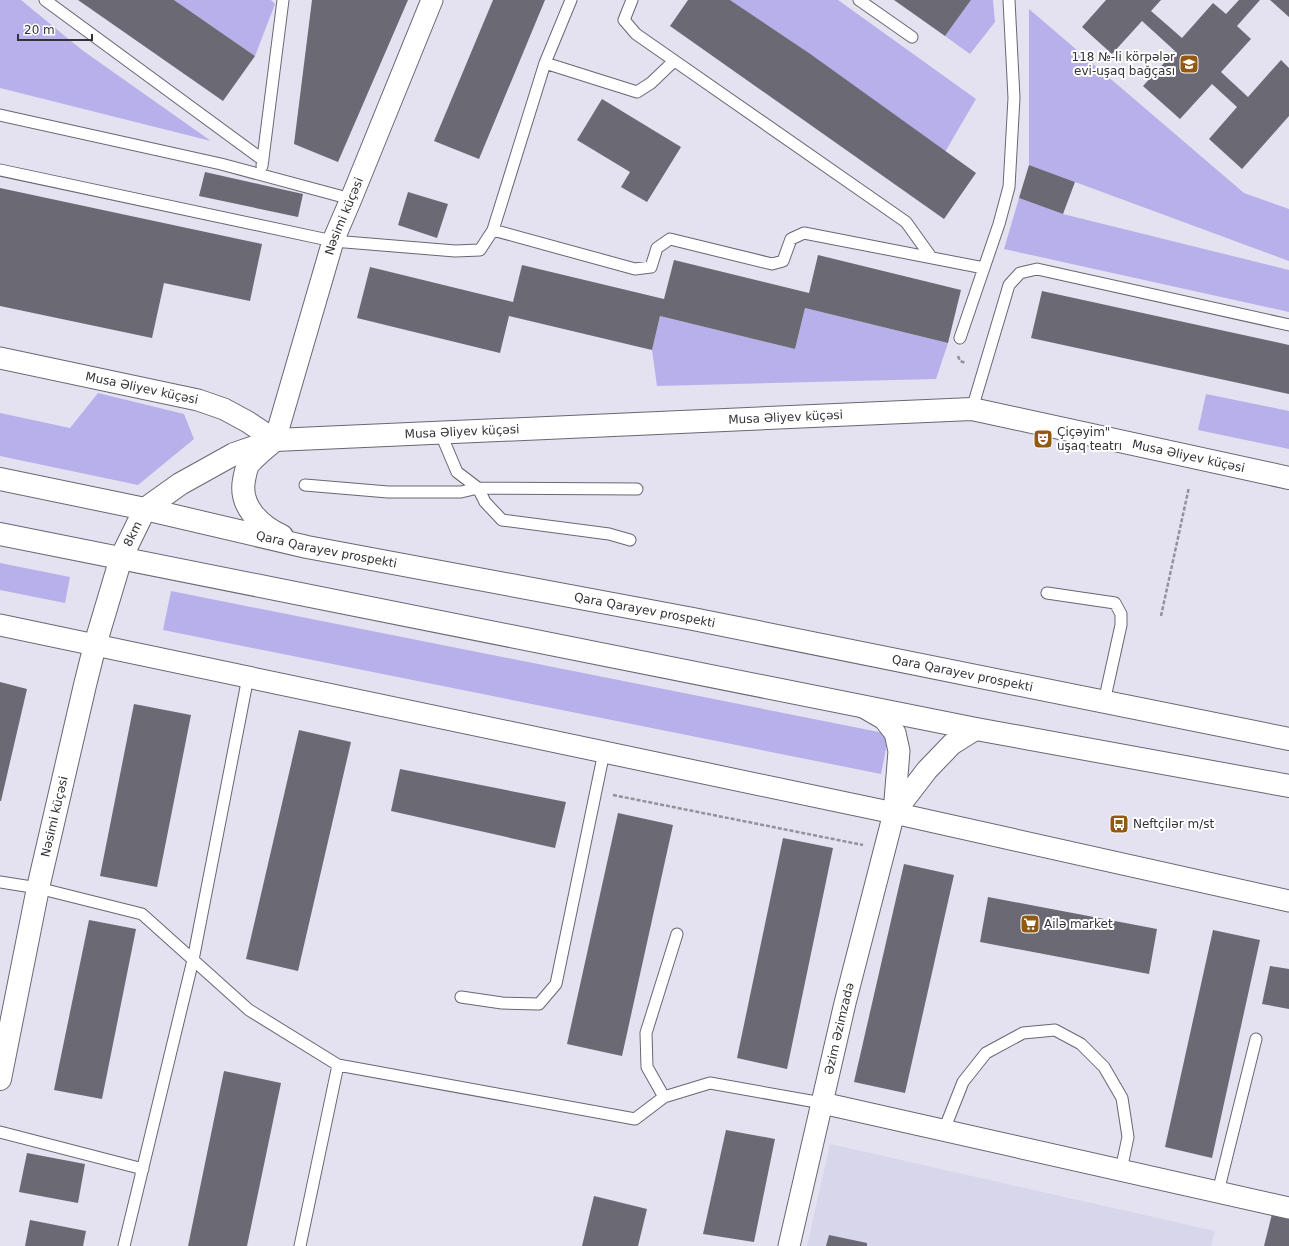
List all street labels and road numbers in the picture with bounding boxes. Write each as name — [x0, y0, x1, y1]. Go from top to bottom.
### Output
street label: Nəsimi küçəsi — [322, 175, 366, 257]
street label: Musa Əliyev küçəsi — [84, 369, 199, 407]
street label: Musa Əliyev küçəsi — [728, 408, 843, 427]
street label: Musa Əliyev küçəsi — [404, 422, 520, 441]
street label: Musa Əliyev küçəsi — [1131, 437, 1246, 475]
street label: 8km — [121, 519, 145, 549]
street label: Qara Qarayev prospekti — [255, 528, 398, 571]
street label: Qara Qarayev prospekti — [573, 590, 717, 630]
street label: Qara Qarayev prospekti — [891, 652, 1034, 694]
street label: Nəsimi küçəsi — [38, 775, 71, 858]
street label: Əzim Əzimzadə — [822, 981, 857, 1076]

